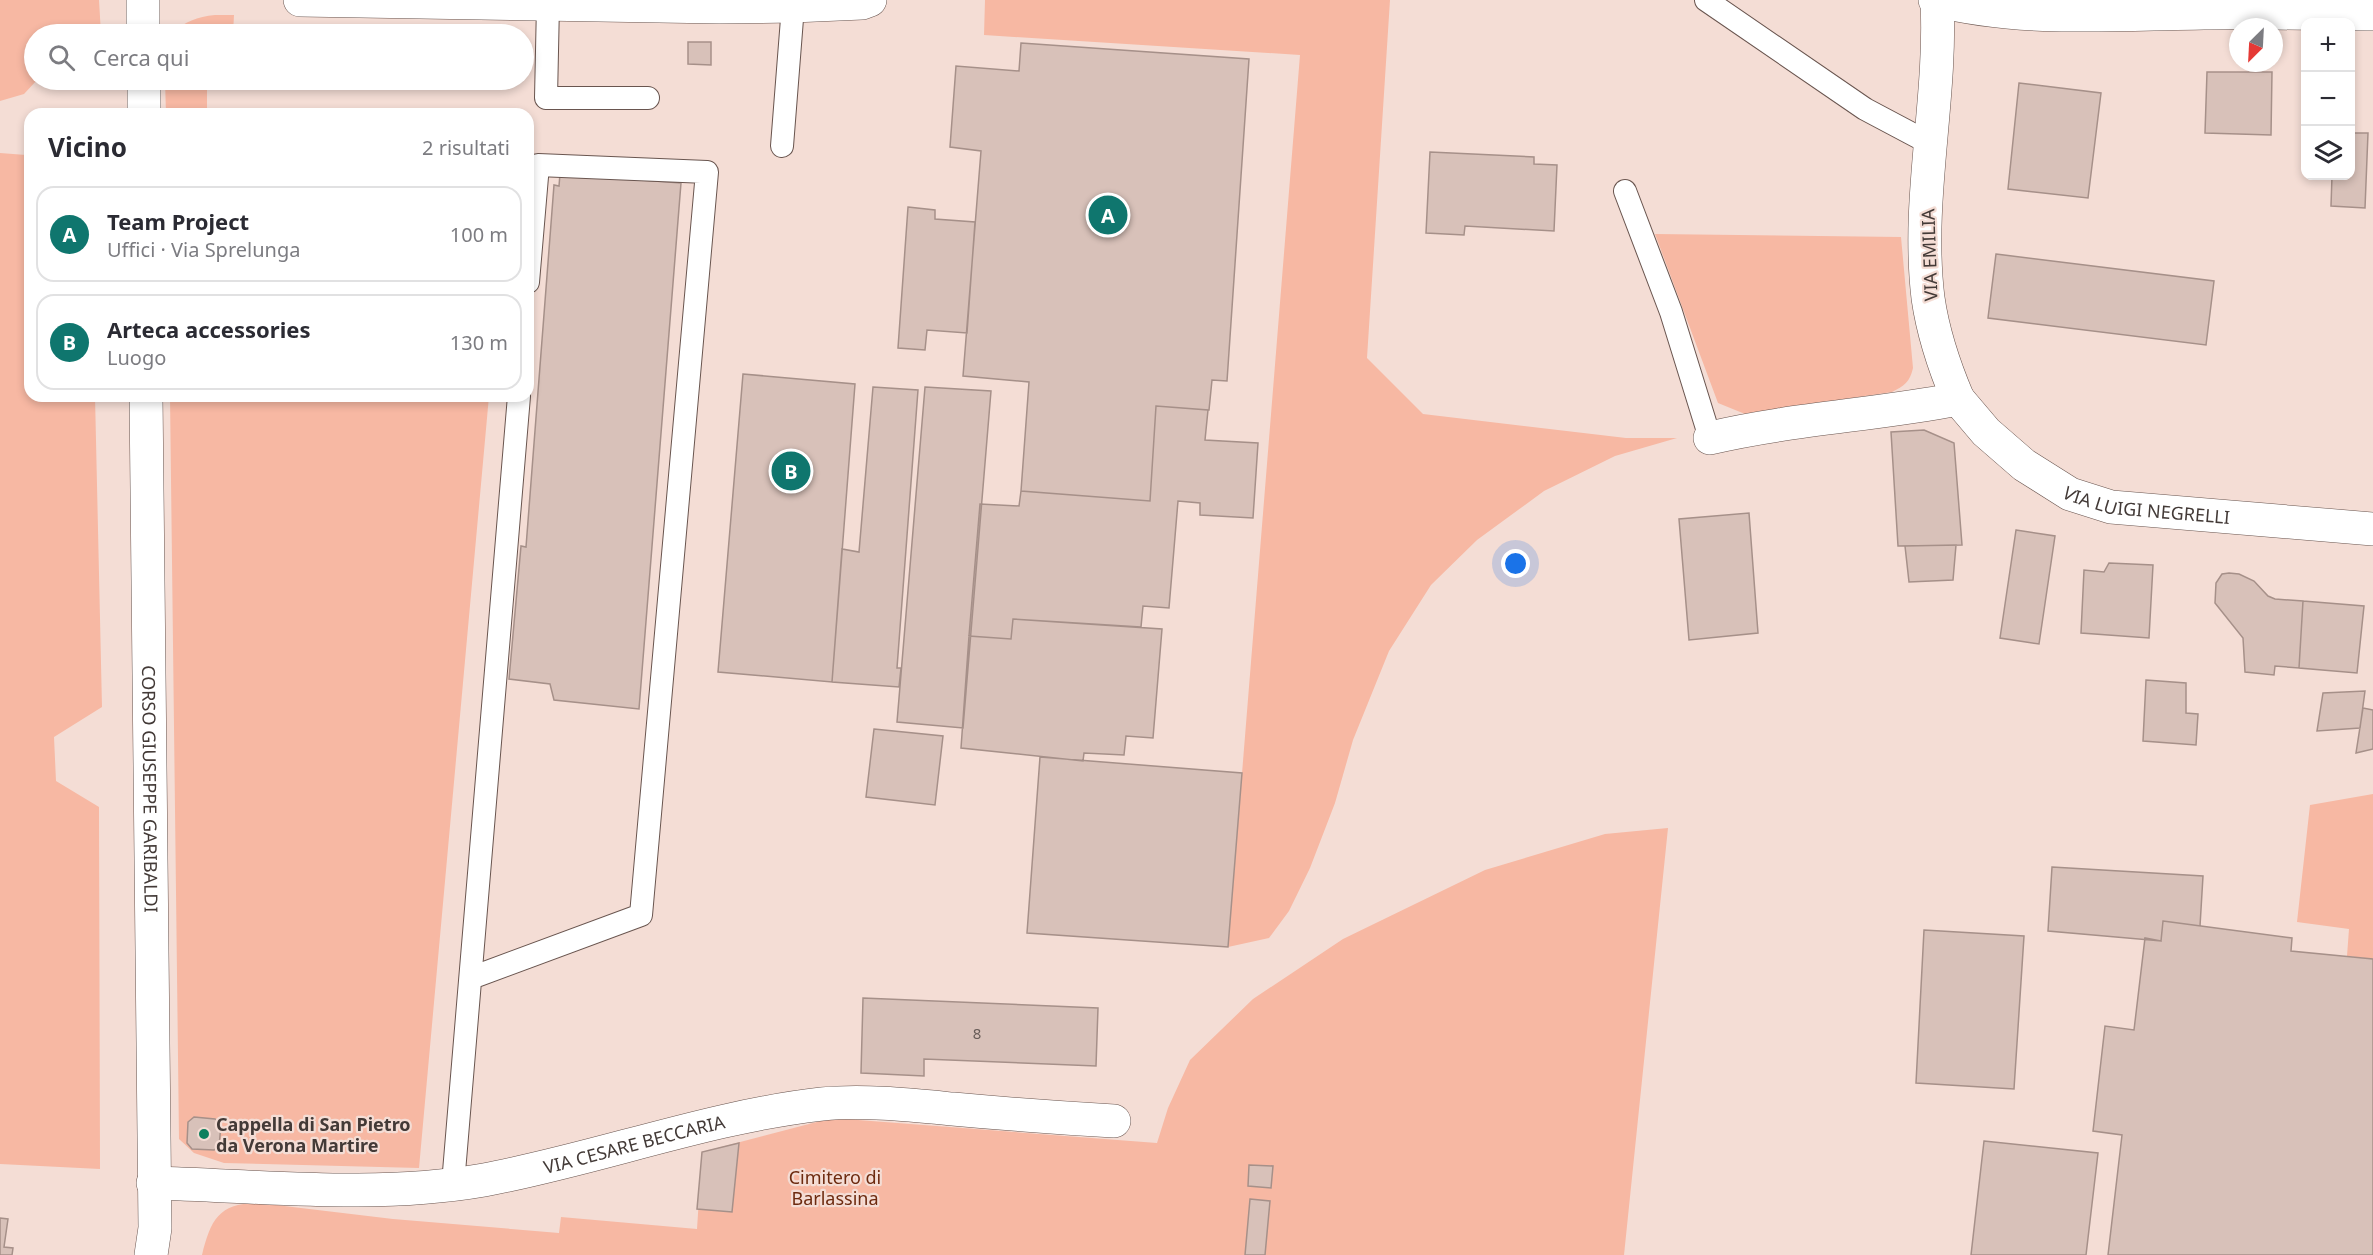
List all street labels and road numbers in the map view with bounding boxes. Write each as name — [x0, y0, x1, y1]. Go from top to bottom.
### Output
street label: VIA EMILIA — [1915, 208, 1943, 302]
street label: VIA LUIGI NEGRELLI — [2058, 480, 2231, 529]
street label: CORSO GIUSEPPE GARIBALDI — [137, 665, 164, 913]
street label: VIA CESARE BECCARIA — [541, 1109, 728, 1179]

